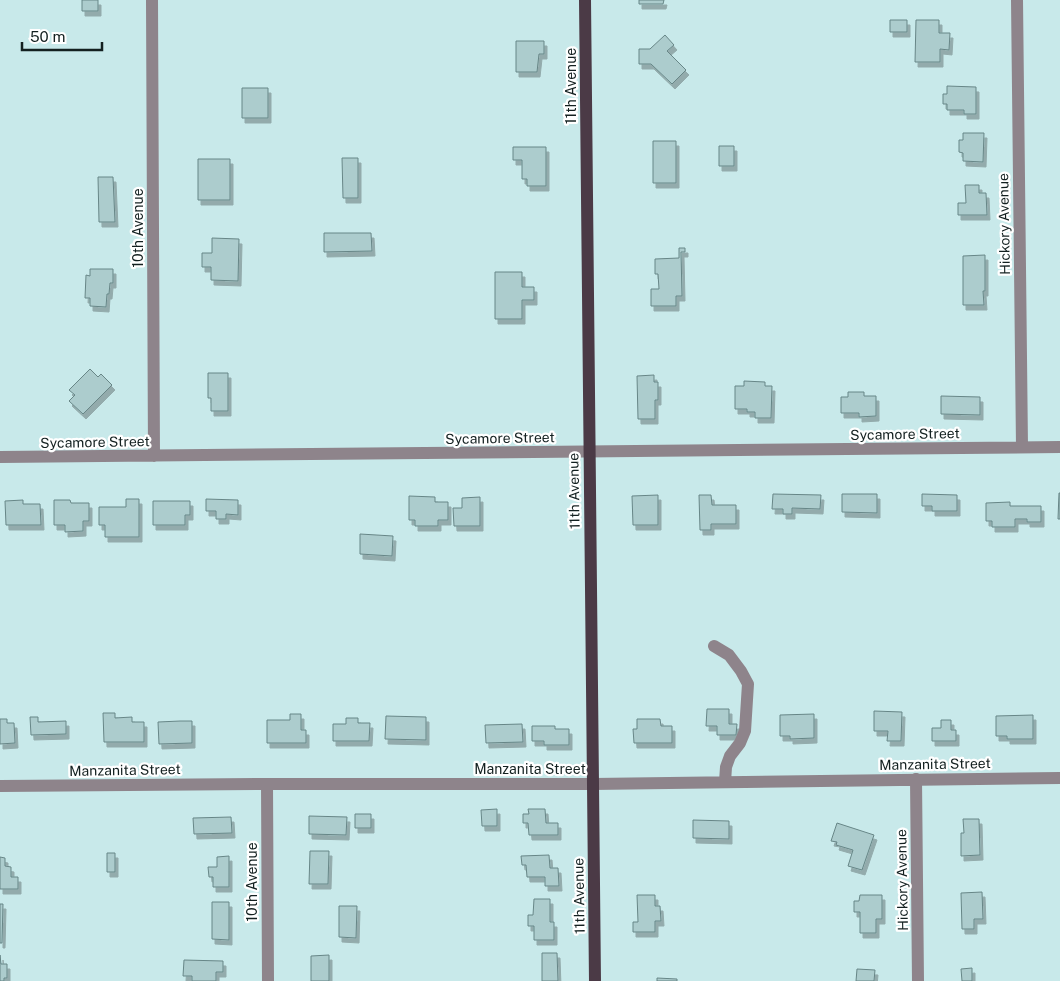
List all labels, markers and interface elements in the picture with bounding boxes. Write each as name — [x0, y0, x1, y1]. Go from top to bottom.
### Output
scale bar — [22, 20, 102, 52]
text: 50 m — [30, 28, 65, 45]
street label: 11th Avenue — [563, 48, 579, 124]
street label: Hickory Avenue — [995, 173, 1013, 275]
street label: 10th Avenue — [130, 188, 146, 268]
street label: Sycamore Street — [850, 425, 960, 443]
street label: Sycamore Street — [445, 429, 555, 447]
street label: Sycamore Street — [40, 433, 150, 451]
street label: 11th Avenue — [565, 453, 583, 529]
street label: Manzanita Street — [879, 755, 991, 773]
street label: Manzanita Street — [69, 761, 181, 779]
street label: Manzanita Street — [474, 761, 586, 777]
street label: Hickory Avenue — [893, 829, 911, 931]
street label: 10th Avenue — [244, 842, 260, 922]
street label: 11th Avenue — [570, 858, 588, 934]

